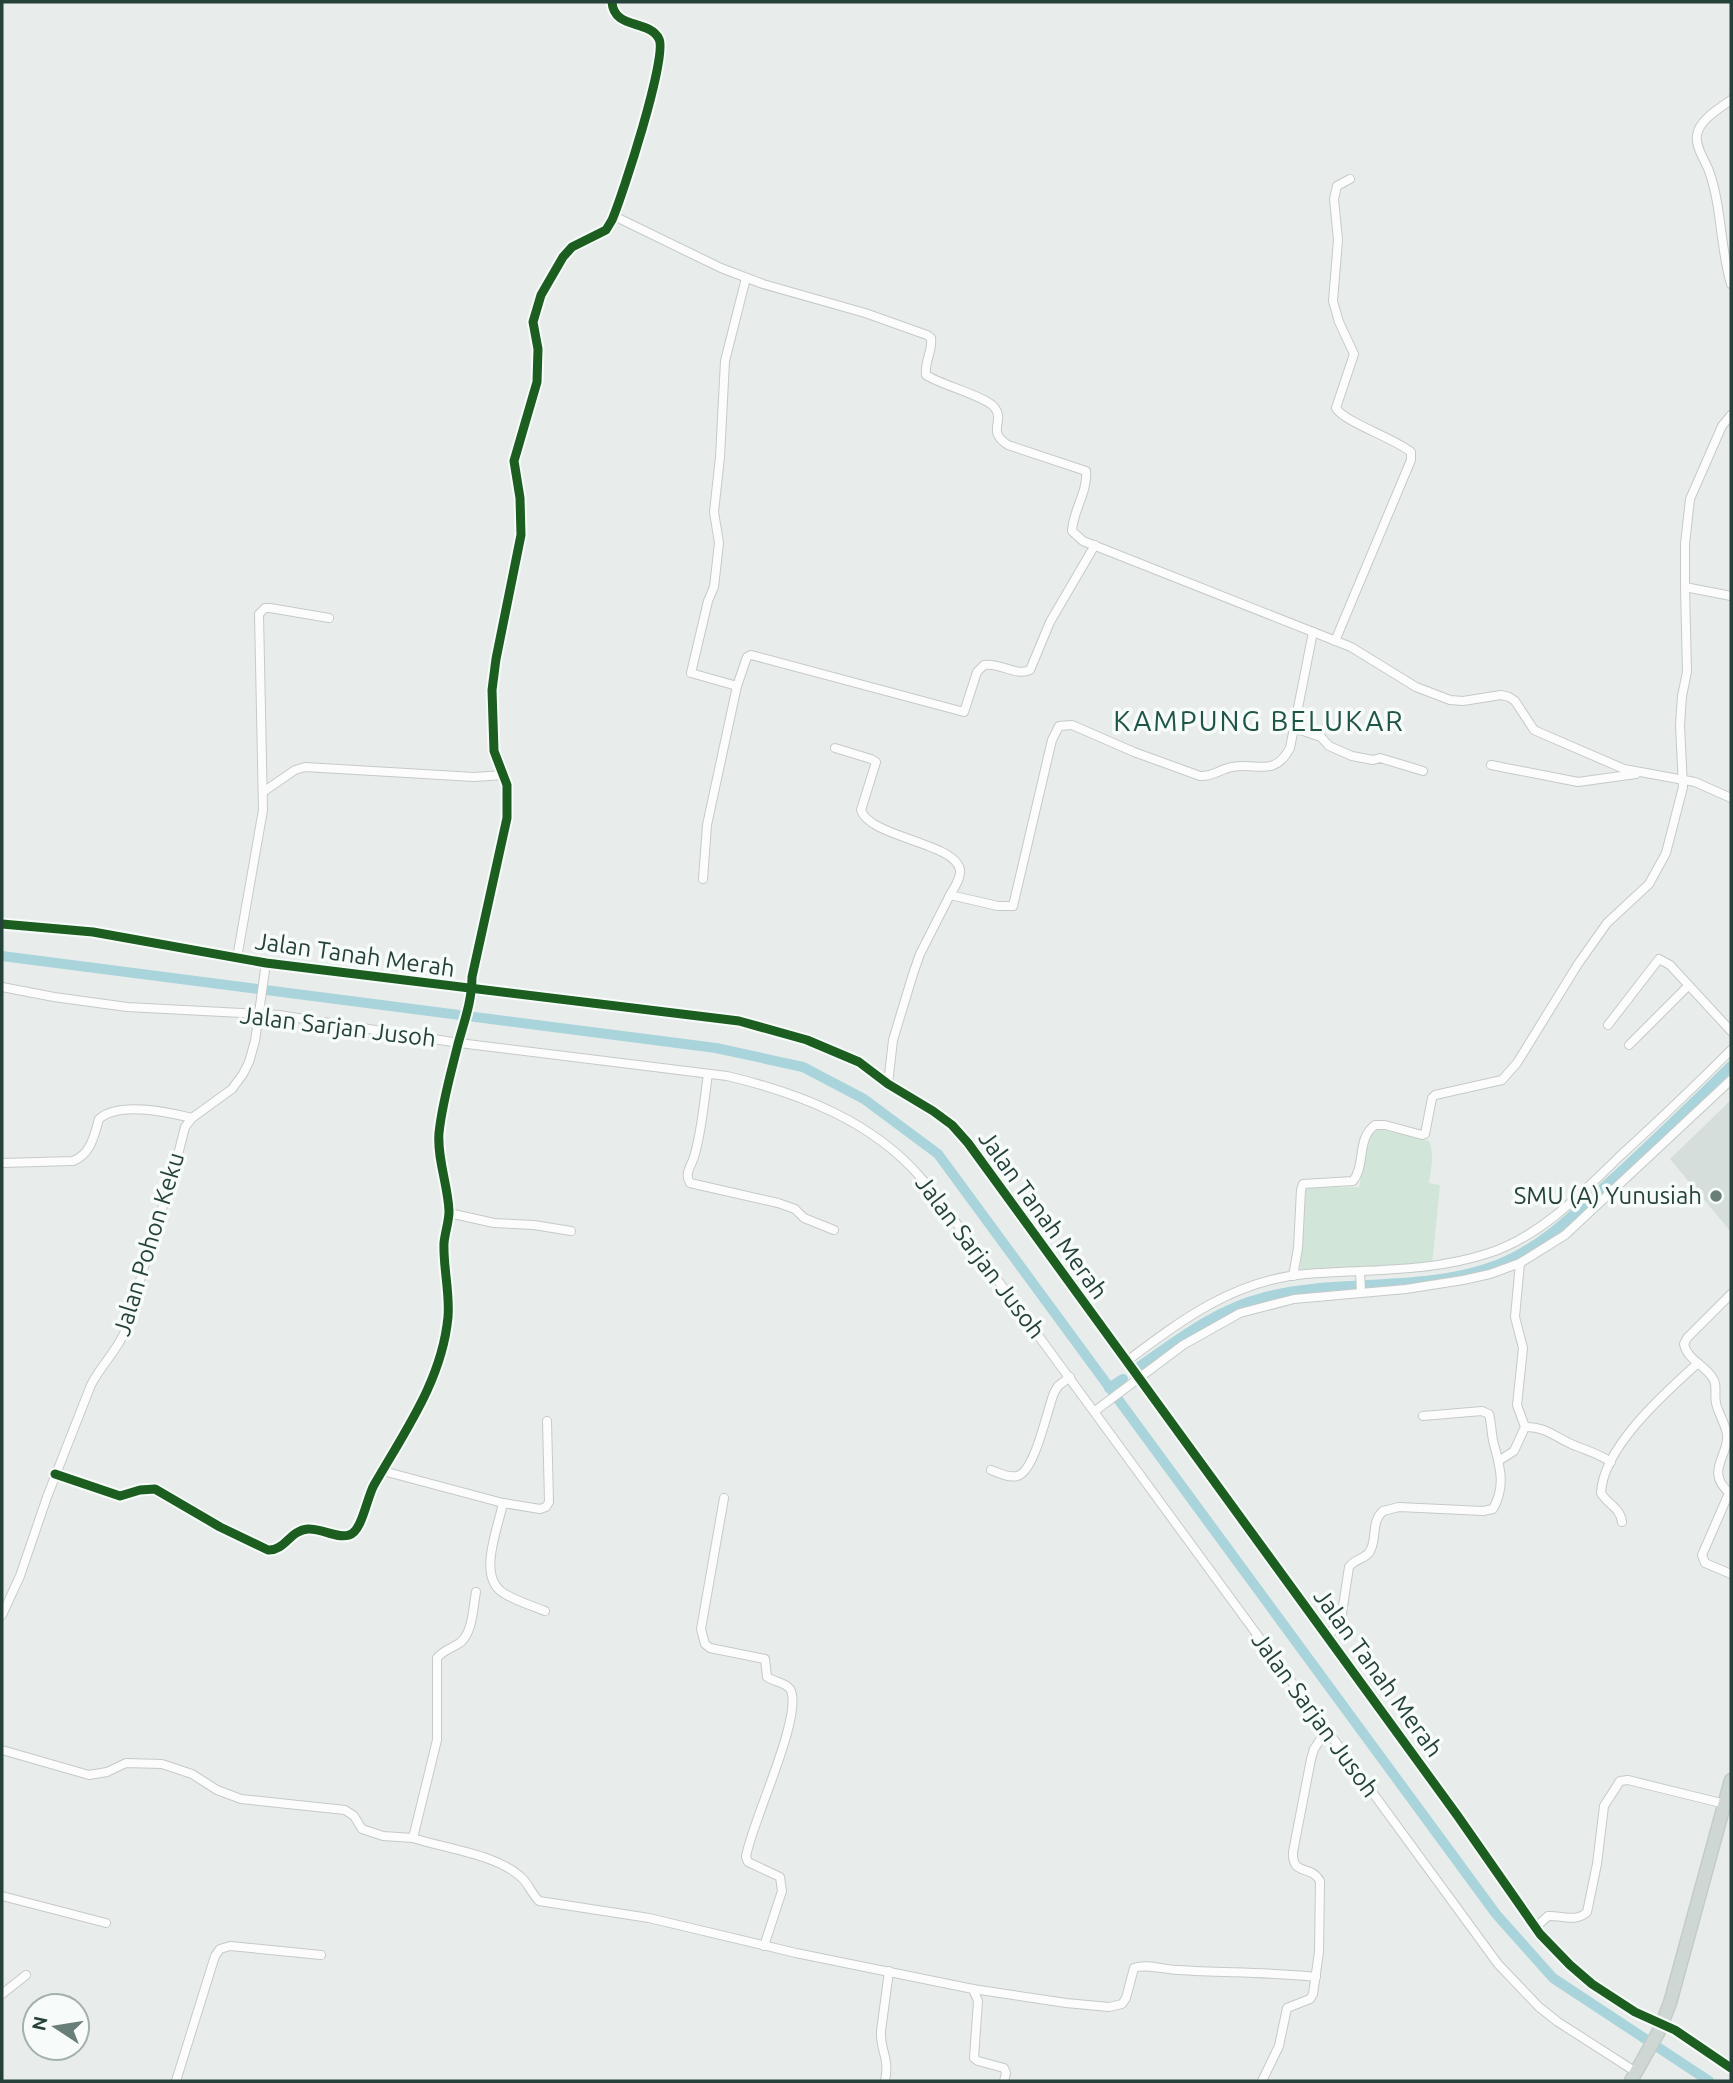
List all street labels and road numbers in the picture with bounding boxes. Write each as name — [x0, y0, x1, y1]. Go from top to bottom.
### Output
street label: Jalan Tanah Merah — [254, 927, 457, 982]
street label: Jalan Sarjan Jusoh — [239, 1001, 438, 1052]
street label: Jalan Tanah Merah — [973, 1125, 1113, 1304]
street label: Jalan Pohon Keku — [108, 1149, 189, 1339]
street label: Jalan Sarjan Jusoh — [910, 1170, 1050, 1344]
street label: Jalan Tanah Merah — [1308, 1583, 1448, 1762]
street label: Jalan Sarjan Jusoh — [1247, 1627, 1384, 1802]

